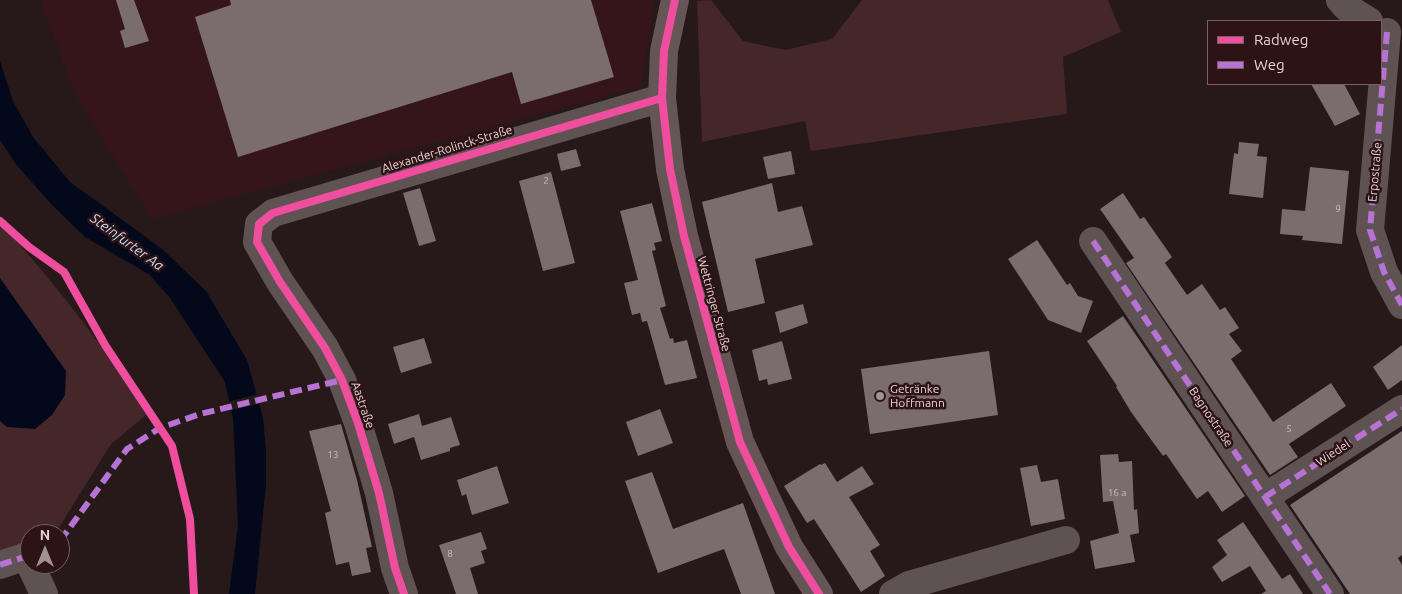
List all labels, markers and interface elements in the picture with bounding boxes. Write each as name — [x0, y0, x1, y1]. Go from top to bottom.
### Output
legend — [1207, 20, 1382, 85]
text: Radweg — [1254, 31, 1308, 48]
text: Weg — [1254, 56, 1285, 73]
street label: Alexander-Rolinck-Straße — [380, 122, 514, 176]
street label: Erpostraße — [1365, 142, 1385, 202]
house number: 2 — [543, 175, 549, 187]
house number: 9 — [1335, 203, 1341, 215]
water label: Steinfurter Aa — [87, 210, 167, 274]
street label: Wettringer Straße — [694, 255, 734, 353]
street label: Aastraße — [348, 380, 378, 430]
place label: Getränke Hoffmann — [890, 382, 945, 410]
street label: Bagnostraße — [1186, 384, 1236, 450]
marker: Getränke Hoffmann — [874, 390, 886, 402]
house number: 5 — [1286, 423, 1292, 435]
street label: Wiedel — [1313, 437, 1353, 469]
house number: 13 — [327, 449, 339, 461]
house number: 16 a — [1108, 487, 1126, 499]
north arrow — [20, 524, 70, 574]
text: N — [40, 527, 50, 543]
house number: 8 — [447, 548, 453, 560]

